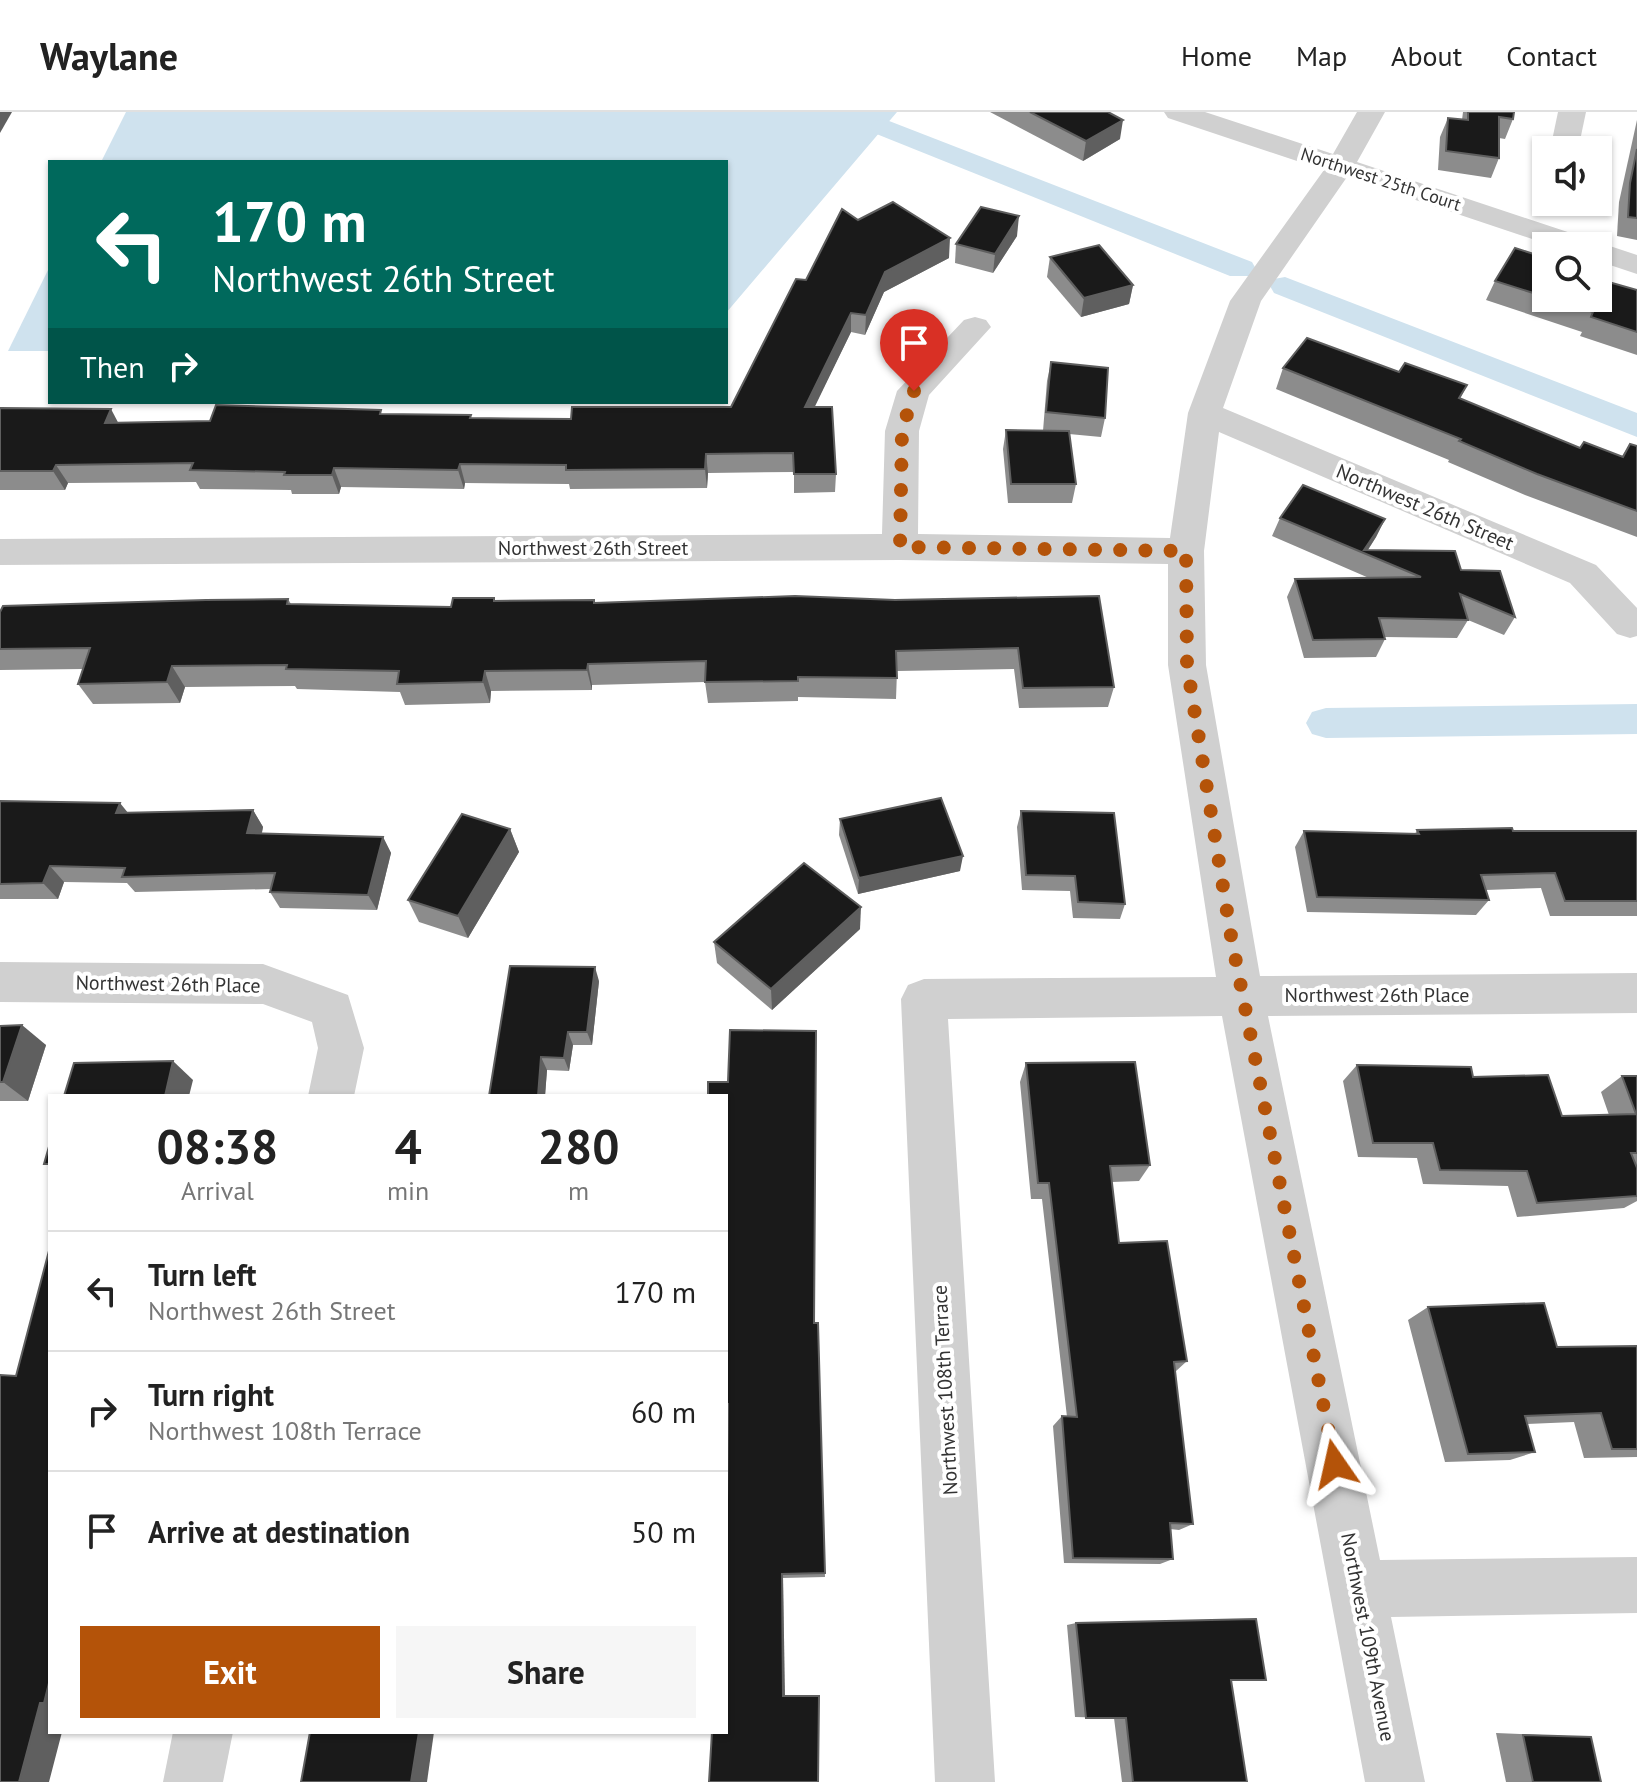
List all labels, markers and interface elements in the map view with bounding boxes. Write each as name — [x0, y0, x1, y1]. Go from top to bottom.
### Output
text: Waylane — [40, 31, 178, 80]
text: Home — [1181, 37, 1252, 74]
text: Map — [1296, 37, 1347, 74]
text: About — [1391, 37, 1462, 74]
text: Contact — [1506, 37, 1597, 74]
map controls — [1532, 136, 1612, 312]
button: sound — [1532, 136, 1612, 216]
street label: Northwest 25th Court — [1298, 142, 1464, 216]
text: 170 m — [212, 185, 367, 257]
icon: left — [80, 192, 184, 296]
button: search — [1532, 232, 1612, 312]
text: Northwest 26th Street — [212, 255, 555, 302]
pin — [880, 309, 948, 391]
icon: arrive — [892, 321, 936, 365]
icon: right — [161, 344, 205, 388]
text: Then — [80, 347, 145, 386]
street label: Northwest 26th Street — [1332, 458, 1518, 556]
street label: Northwest 26th Street — [498, 535, 688, 561]
street label: Northwest 26th Place — [75, 969, 261, 999]
street label: Northwest 26th Place — [1285, 982, 1470, 1008]
text: 08:38 — [157, 1115, 278, 1177]
text: 4 — [394, 1115, 422, 1177]
text: 280 — [538, 1115, 619, 1177]
text: Arrival — [181, 1174, 254, 1207]
text: min — [387, 1174, 429, 1207]
text: m — [568, 1174, 589, 1207]
text: Turn left — [148, 1255, 256, 1294]
icon: left — [80, 1269, 124, 1313]
text: 170 m — [615, 1272, 696, 1311]
street label: Northwest 108th Terrace — [927, 1284, 963, 1496]
text: Northwest 26th Street — [148, 1294, 396, 1327]
text: Turn right — [148, 1375, 274, 1414]
icon: right — [80, 1389, 124, 1433]
text: 60 m — [631, 1392, 696, 1431]
text: Northwest 108th Terrace — [148, 1414, 422, 1447]
position arrow — [1293, 1422, 1377, 1506]
icon: arrive — [80, 1509, 124, 1553]
text: Arrive at destination — [148, 1512, 410, 1551]
text: 50 m — [631, 1512, 696, 1551]
street label: Northwest 109th Avenue — [1335, 1530, 1401, 1744]
button: Exit — [80, 1626, 380, 1718]
button: Share — [396, 1626, 696, 1718]

